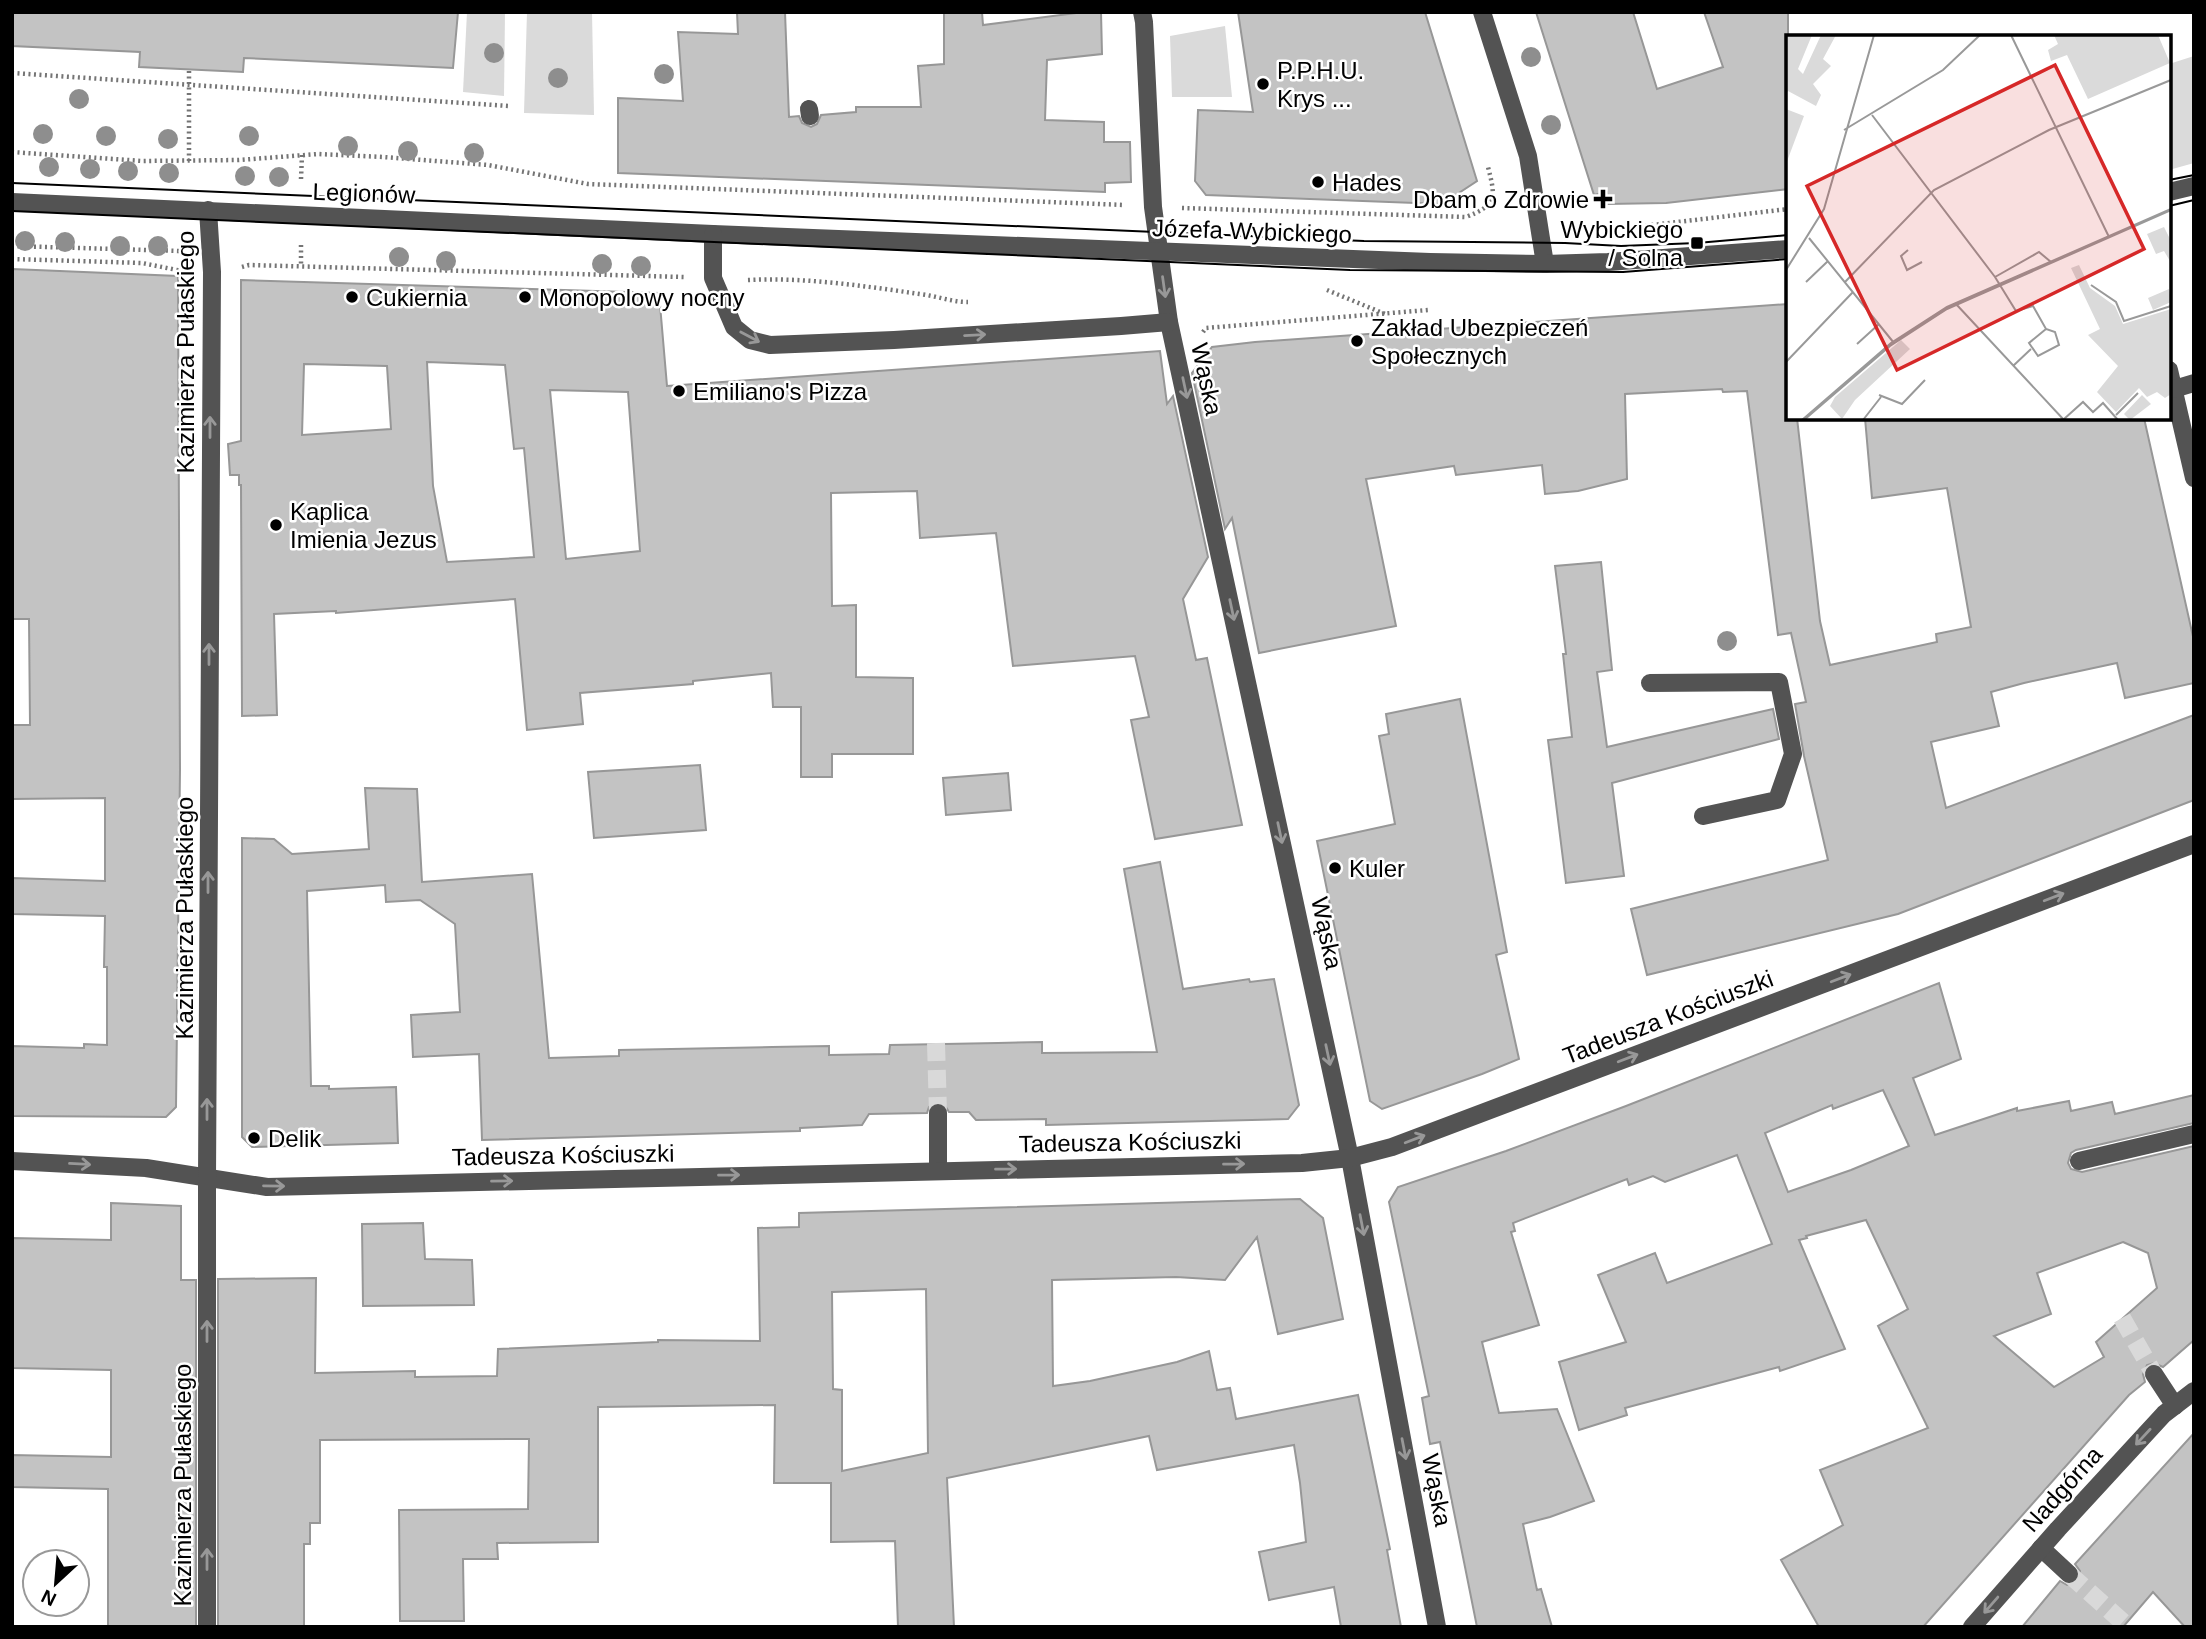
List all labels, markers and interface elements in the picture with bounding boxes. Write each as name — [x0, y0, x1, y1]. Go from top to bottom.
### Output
inset map — [1786, 35, 2171, 420]
place label: P.P.H.U. Krys ... — [1277, 57, 1364, 112]
marker: P.P.H.U. Krys ... — [1255, 76, 1271, 92]
place label: Hades — [1332, 169, 1401, 196]
marker: Hades — [1310, 174, 1326, 190]
street label: Legionów — [312, 178, 416, 208]
place label: Dbam o Zdrowie — [1413, 186, 1589, 213]
marker: Dbam o Zdrowie — [1595, 191, 1611, 207]
street label: Józefa Wybickiego — [1152, 214, 1352, 248]
place label: Wybickiego / Solna — [1561, 216, 1684, 271]
street label: Kazimierza Pułaskiego — [172, 231, 199, 473]
marker: Wybickiego / Solna — [1689, 235, 1705, 251]
one-way arrow — [1158, 275, 1171, 298]
place label: Cukiernia — [366, 284, 468, 311]
place label: Monopolowy nocny — [539, 284, 744, 311]
marker: Cukiernia — [344, 289, 360, 305]
marker: Monopolowy nocny — [517, 289, 533, 305]
place label: Zakład Ubezpieczeń Społecznych — [1371, 314, 1588, 369]
one-way arrow — [963, 328, 986, 341]
one-way arrow — [739, 330, 759, 344]
marker: Zakład Ubezpieczeń Społecznych — [1349, 333, 1365, 349]
street label: Wąska — [1186, 340, 1228, 418]
one-way arrow — [1178, 376, 1192, 399]
place label: Emiliano's Pizza — [693, 378, 868, 405]
marker: Emiliano's Pizza — [671, 383, 687, 399]
one-way arrow — [203, 416, 217, 439]
place label: Kaplica Imienia Jezus — [290, 498, 437, 553]
marker: Kaplica Imienia Jezus — [268, 517, 284, 533]
one-way arrow — [1226, 598, 1240, 621]
one-way arrow — [202, 643, 216, 666]
street label: Kazimierza Pułaskiego — [171, 797, 198, 1039]
one-way arrow — [1274, 821, 1287, 844]
place label: Kuler — [1349, 855, 1405, 882]
marker: Kuler — [1327, 860, 1343, 876]
one-way arrow — [201, 871, 215, 894]
one-way arrow — [2042, 890, 2064, 903]
street label: Wąska — [1306, 894, 1348, 972]
street label: Tadeusza Kościuszki — [1559, 964, 1777, 1070]
one-way arrow — [1829, 970, 1851, 983]
one-way arrow — [1321, 1043, 1335, 1066]
one-way arrow — [1616, 1051, 1638, 1064]
one-way arrow — [200, 1098, 214, 1121]
place label: Delik — [268, 1125, 322, 1152]
street label: Tadeusza Kościuszki — [1018, 1127, 1242, 1157]
marker: Delik — [246, 1130, 262, 1146]
one-way arrow — [1404, 1131, 1426, 1144]
street label: Tadeusza Kościuszki — [451, 1140, 675, 1170]
one-way arrow — [1222, 1157, 1245, 1171]
one-way arrow — [69, 1158, 92, 1171]
one-way arrow — [995, 1162, 1018, 1175]
one-way arrow — [718, 1169, 741, 1182]
one-way arrow — [490, 1174, 513, 1188]
one-way arrow — [263, 1180, 286, 1193]
one-way arrow — [1356, 1213, 1370, 1236]
one-way arrow — [200, 1320, 214, 1343]
street label: Kazimierza Pułaskiego — [169, 1364, 196, 1606]
one-way arrow — [2135, 1428, 2152, 1445]
one-way arrow — [1398, 1437, 1411, 1460]
street label: Nadgórna — [2017, 1440, 2108, 1537]
street label: Wąska — [1417, 1451, 1457, 1529]
one-way arrow — [200, 1547, 214, 1570]
north arrow — [21, 1548, 91, 1618]
text: N — [38, 1585, 60, 1610]
one-way arrow — [1983, 1596, 1999, 1614]

